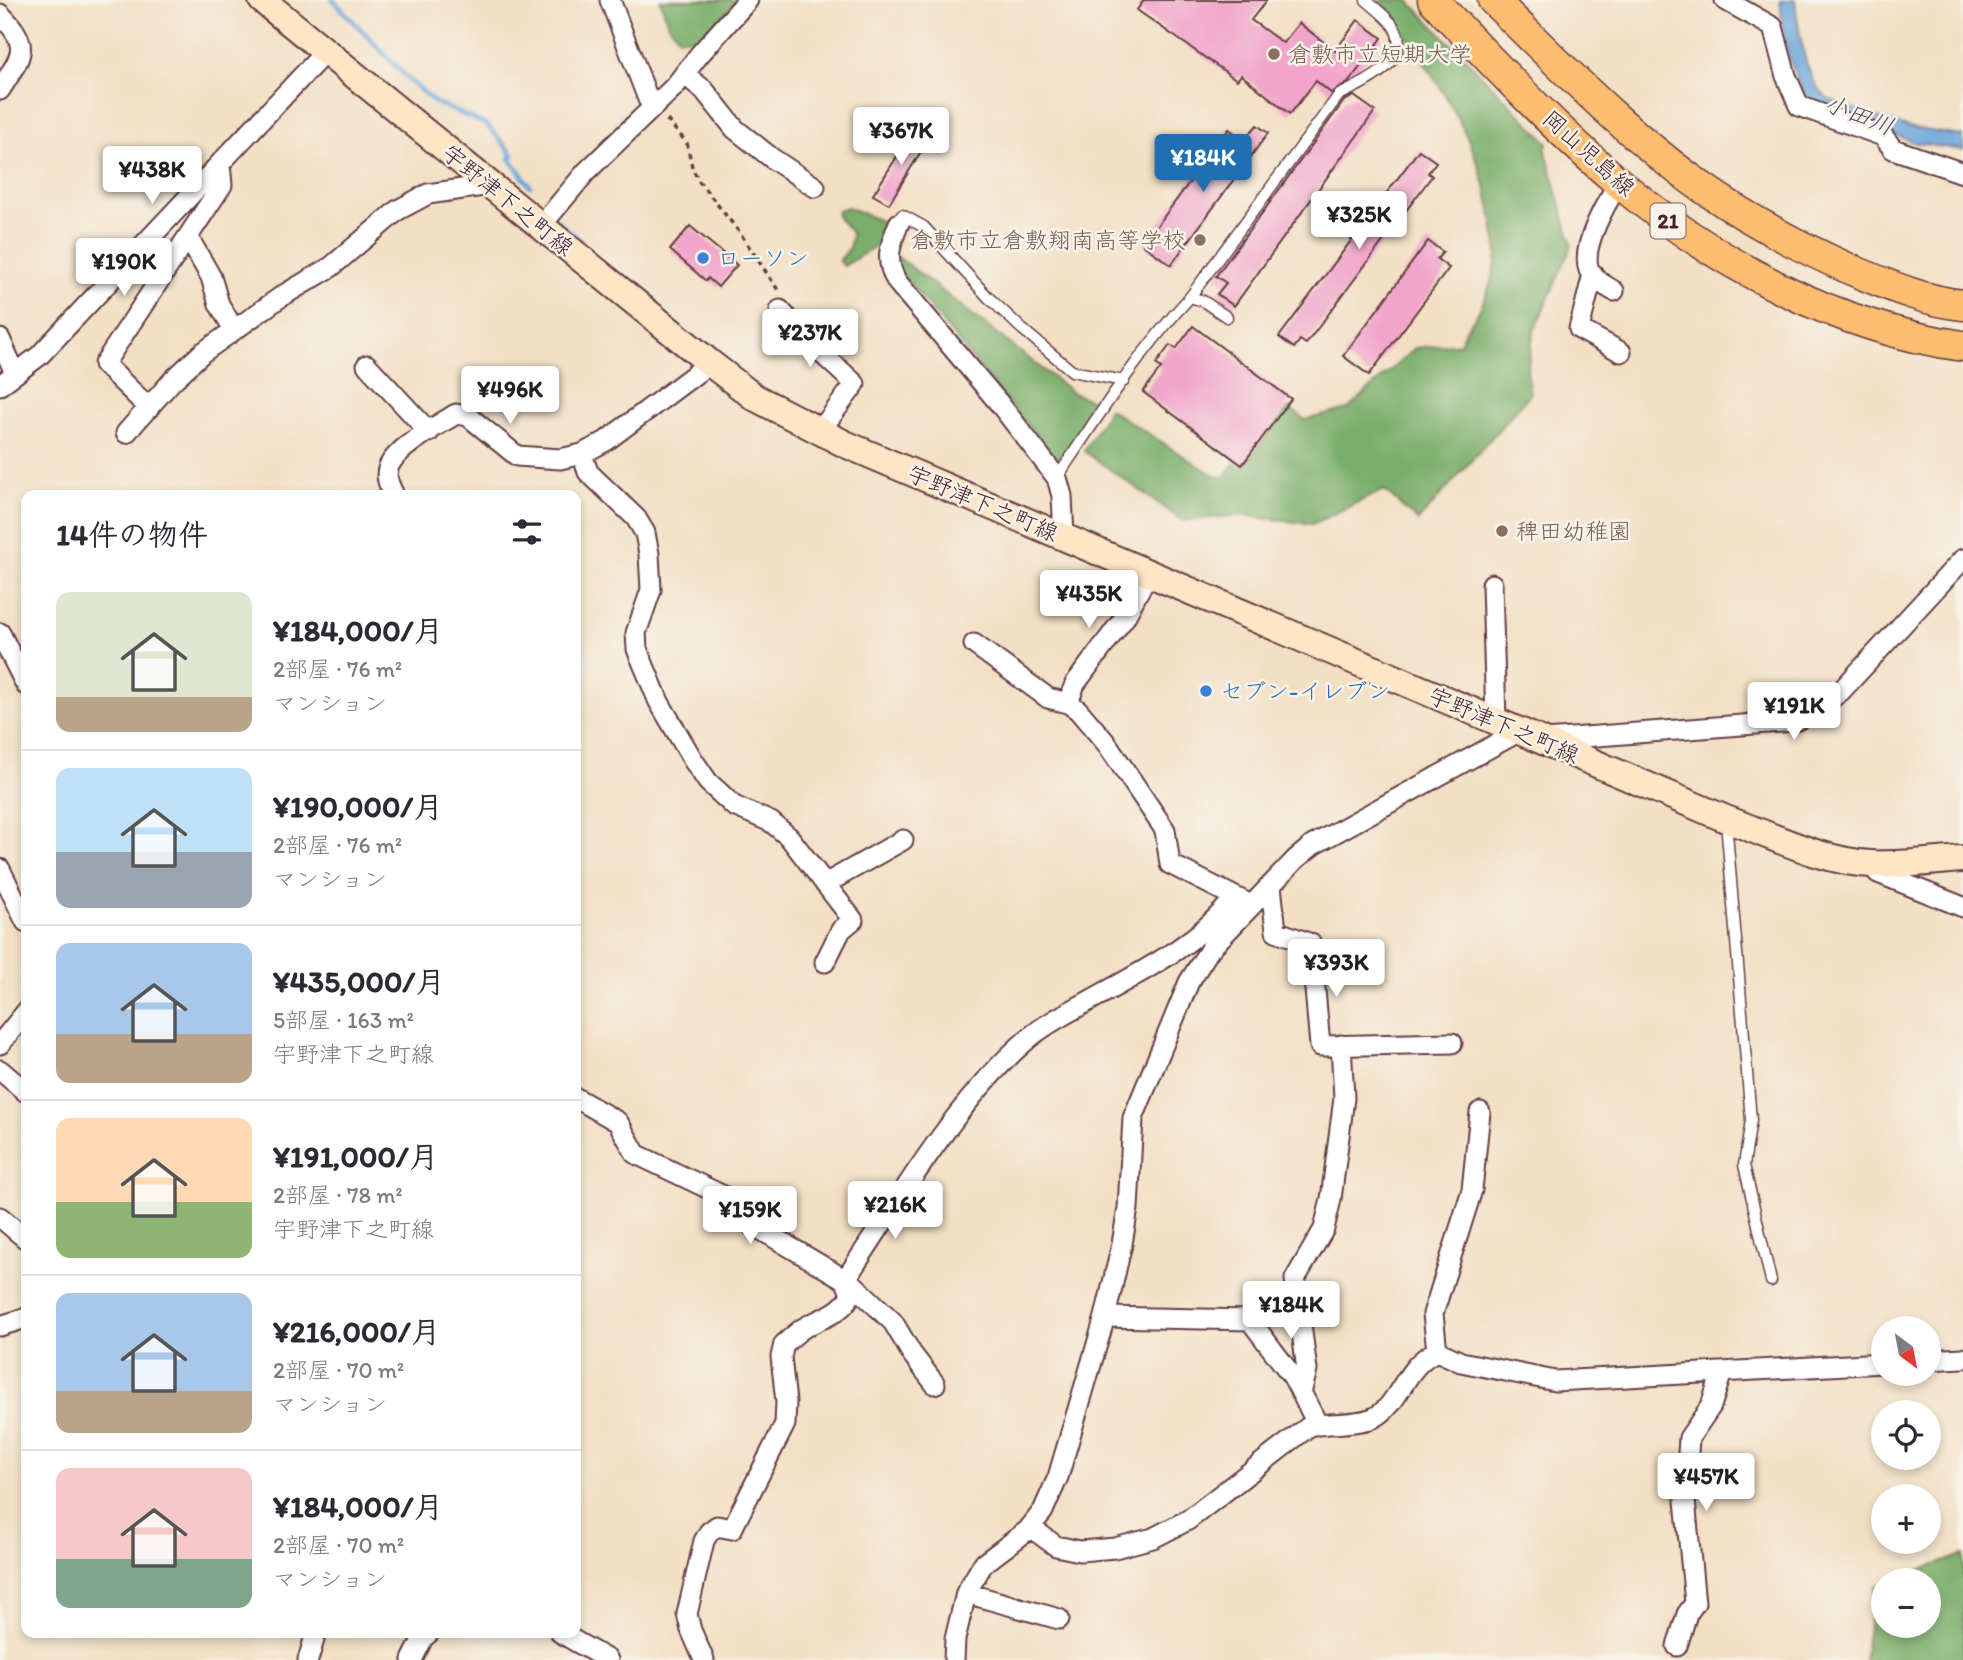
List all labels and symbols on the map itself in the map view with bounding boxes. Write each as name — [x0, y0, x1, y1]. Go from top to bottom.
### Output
place label: 倉敷市立短期大学 — [1288, 40, 1472, 68]
marker: 倉敷市立短期大学 — [1266, 46, 1282, 62]
water label: 小田川 — [1820, 88, 1898, 141]
street label: 岡山児島線 — [1537, 104, 1641, 202]
pin: ¥367K — [852, 108, 950, 167]
pin: ¥184K — [1154, 134, 1252, 194]
street label: 宇野津下之町線 — [437, 138, 579, 262]
pin: ¥438K — [103, 146, 201, 206]
pin: ¥325K — [1310, 191, 1408, 251]
road number: 21 — [1650, 204, 1686, 238]
place label: 倉敷市立倉敷翔南高等学校 — [910, 226, 1186, 254]
marker: 倉敷市立倉敷翔南高等学校 — [1192, 232, 1208, 248]
pin: ¥190K — [75, 238, 173, 298]
place label: ローソン — [717, 244, 809, 272]
marker: ローソン — [695, 250, 711, 266]
pin: ¥237K — [761, 310, 859, 369]
pin: ¥496K — [461, 366, 559, 426]
street label: 宇野津下之町線 — [903, 459, 1063, 547]
place label: 稗田幼稚園 — [1516, 517, 1631, 545]
marker: 稗田幼稚園 — [1494, 523, 1510, 539]
pin: ¥435K — [1040, 570, 1138, 630]
place label: セブン-イレブン — [1220, 677, 1390, 705]
street label: 宇野津下之町線 — [1424, 681, 1584, 769]
pin: ¥191K — [1745, 682, 1843, 742]
marker: セブン-イレブン — [1198, 683, 1214, 699]
pin: ¥393K — [1287, 940, 1385, 999]
pin: ¥216K — [846, 1182, 944, 1241]
pin: ¥159K — [701, 1186, 799, 1246]
pin: ¥184K — [1242, 1282, 1340, 1341]
north arrow — [1871, 1316, 1941, 1386]
pin: ¥457K — [1657, 1454, 1755, 1513]

